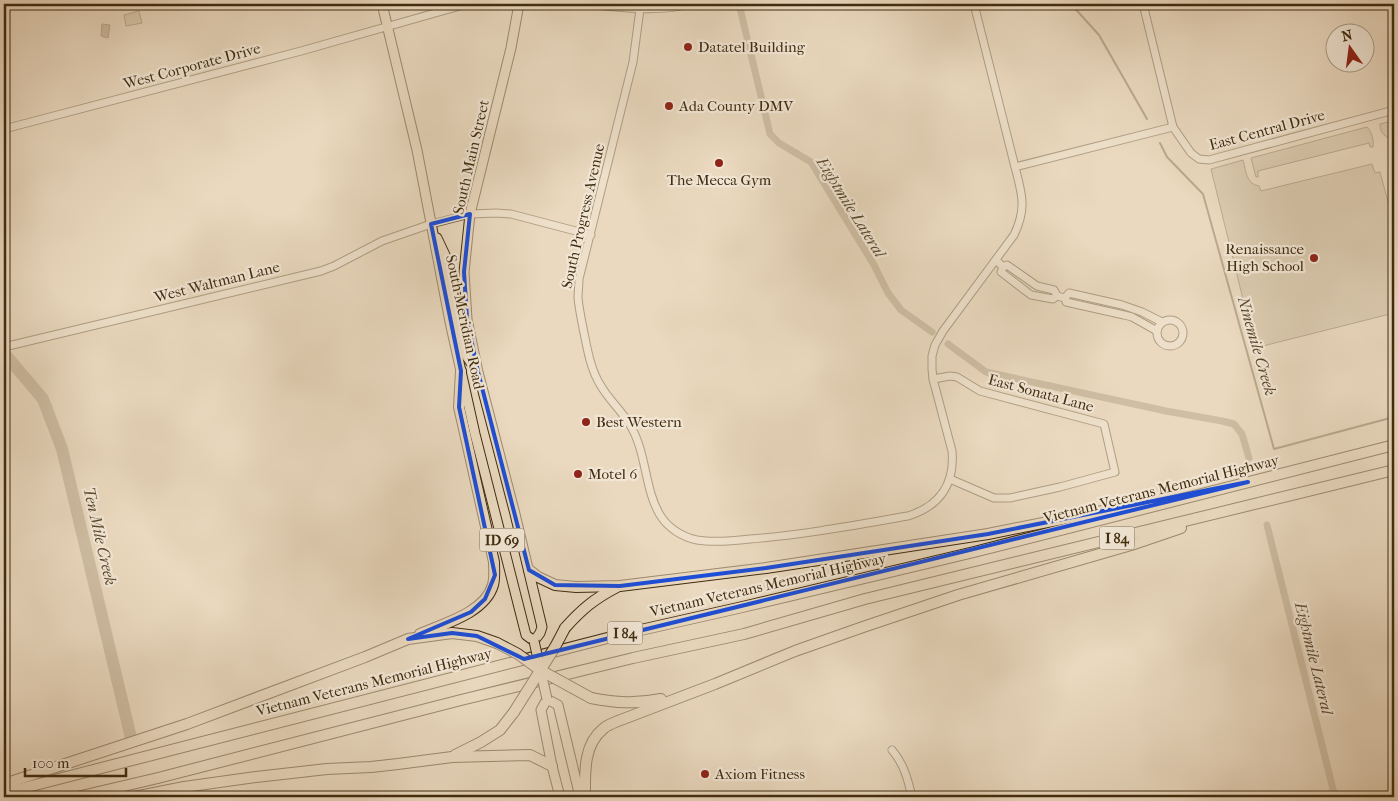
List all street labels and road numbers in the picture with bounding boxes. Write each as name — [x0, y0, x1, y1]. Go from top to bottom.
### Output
street label: West Corporate Drive — [120, 39, 263, 93]
street label: South Main Street — [449, 97, 493, 216]
street label: East Central Drive — [1207, 106, 1327, 154]
street label: South Progress Avenue — [558, 141, 609, 290]
street label: South Meridian Road — [442, 253, 488, 392]
street label: West Waltman Lane — [151, 258, 282, 307]
street label: East Sonata Lane — [986, 370, 1096, 416]
street label: Vietnam Veterans Memorial Highway — [1040, 451, 1282, 527]
road number: I 84 — [1100, 526, 1134, 550]
road number: ID 69 — [480, 528, 524, 552]
street label: Vietnam Veterans Memorial Highway — [647, 549, 889, 621]
road number: I 84 — [608, 622, 642, 644]
street label: Vietnam Veterans Memorial Highway — [253, 644, 495, 720]

